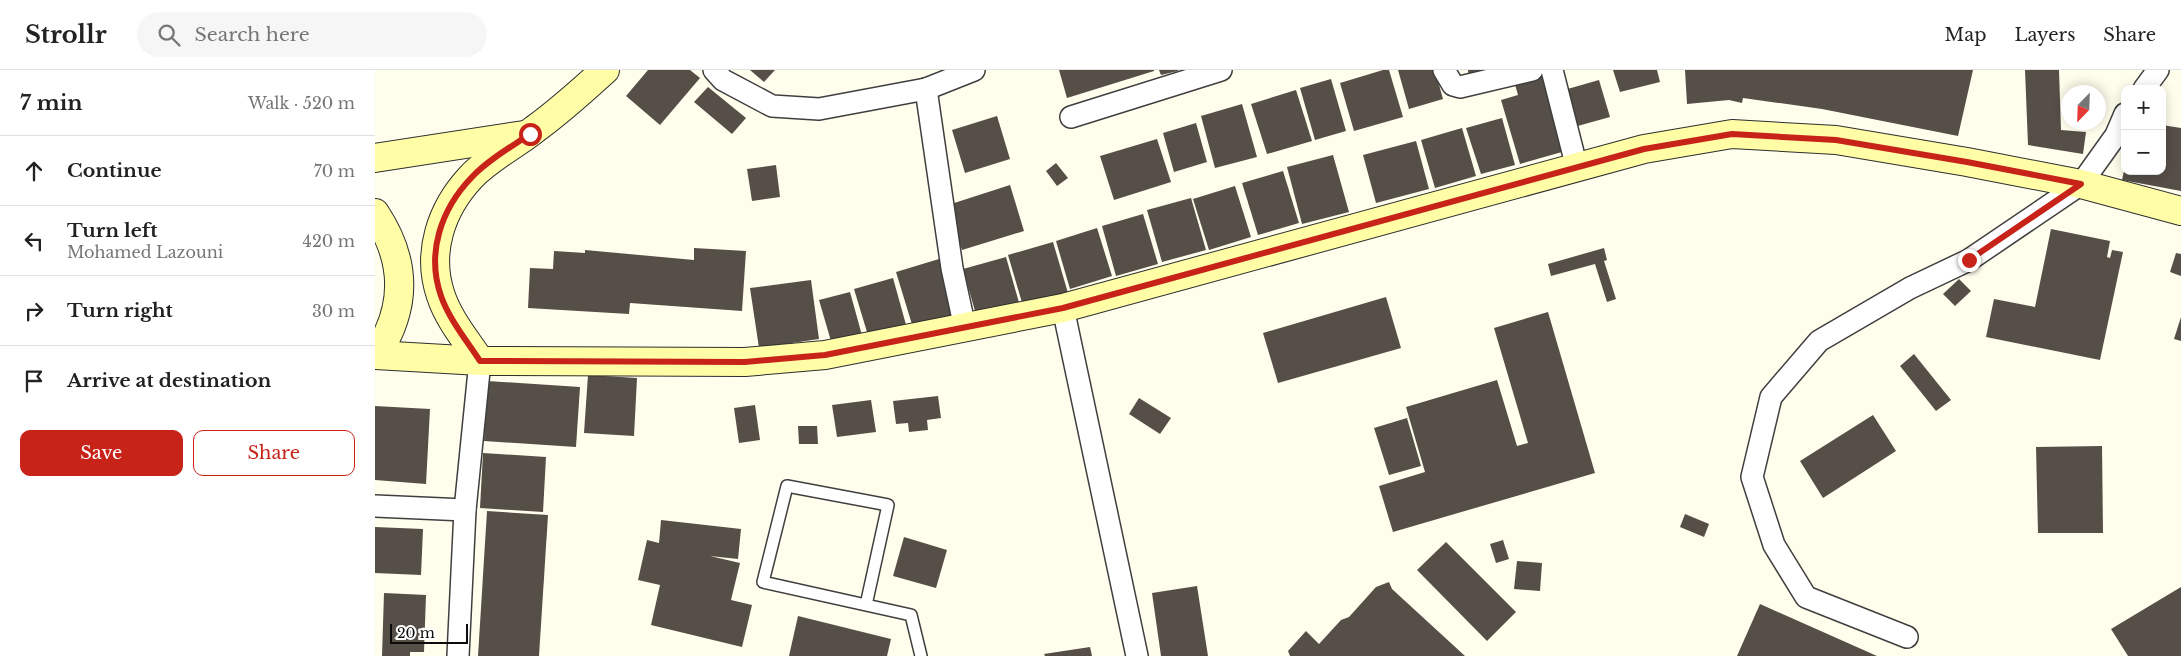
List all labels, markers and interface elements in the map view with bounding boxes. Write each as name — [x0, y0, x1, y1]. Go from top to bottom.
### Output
search box — [137, 12, 487, 57]
text: Strollr — [25, 20, 107, 49]
icon: search — [155, 21, 183, 49]
text: Search here — [195, 23, 310, 46]
text: Map — [1945, 24, 1986, 46]
text: Layers — [2014, 24, 2075, 46]
text: Share — [2103, 24, 2156, 46]
north arrow — [2061, 85, 2106, 130]
map controls — [2121, 85, 2166, 175]
button: + — [2121, 85, 2166, 130]
text: 7 min — [20, 90, 83, 116]
text: Walk · 520 m — [248, 93, 355, 113]
route start — [519, 123, 542, 146]
button: − — [2121, 130, 2166, 175]
icon: ahead — [20, 157, 48, 185]
text: Continue — [67, 159, 162, 182]
text: 70 m — [314, 161, 355, 181]
text: Turn left — [67, 219, 158, 242]
icon: left — [20, 227, 48, 255]
text: 420 m — [303, 231, 355, 251]
text: Mohamed Lazouni — [67, 242, 223, 262]
route end — [1958, 249, 1981, 272]
icon: right — [20, 297, 48, 325]
text: Turn right — [67, 299, 173, 322]
text: 30 m — [312, 301, 355, 321]
icon: arrive — [20, 367, 48, 395]
text: Arrive at destination — [67, 369, 271, 392]
button: Save — [20, 430, 183, 476]
button: Share — [193, 430, 355, 476]
scale bar — [390, 621, 467, 644]
text: 20 m — [397, 624, 435, 642]

